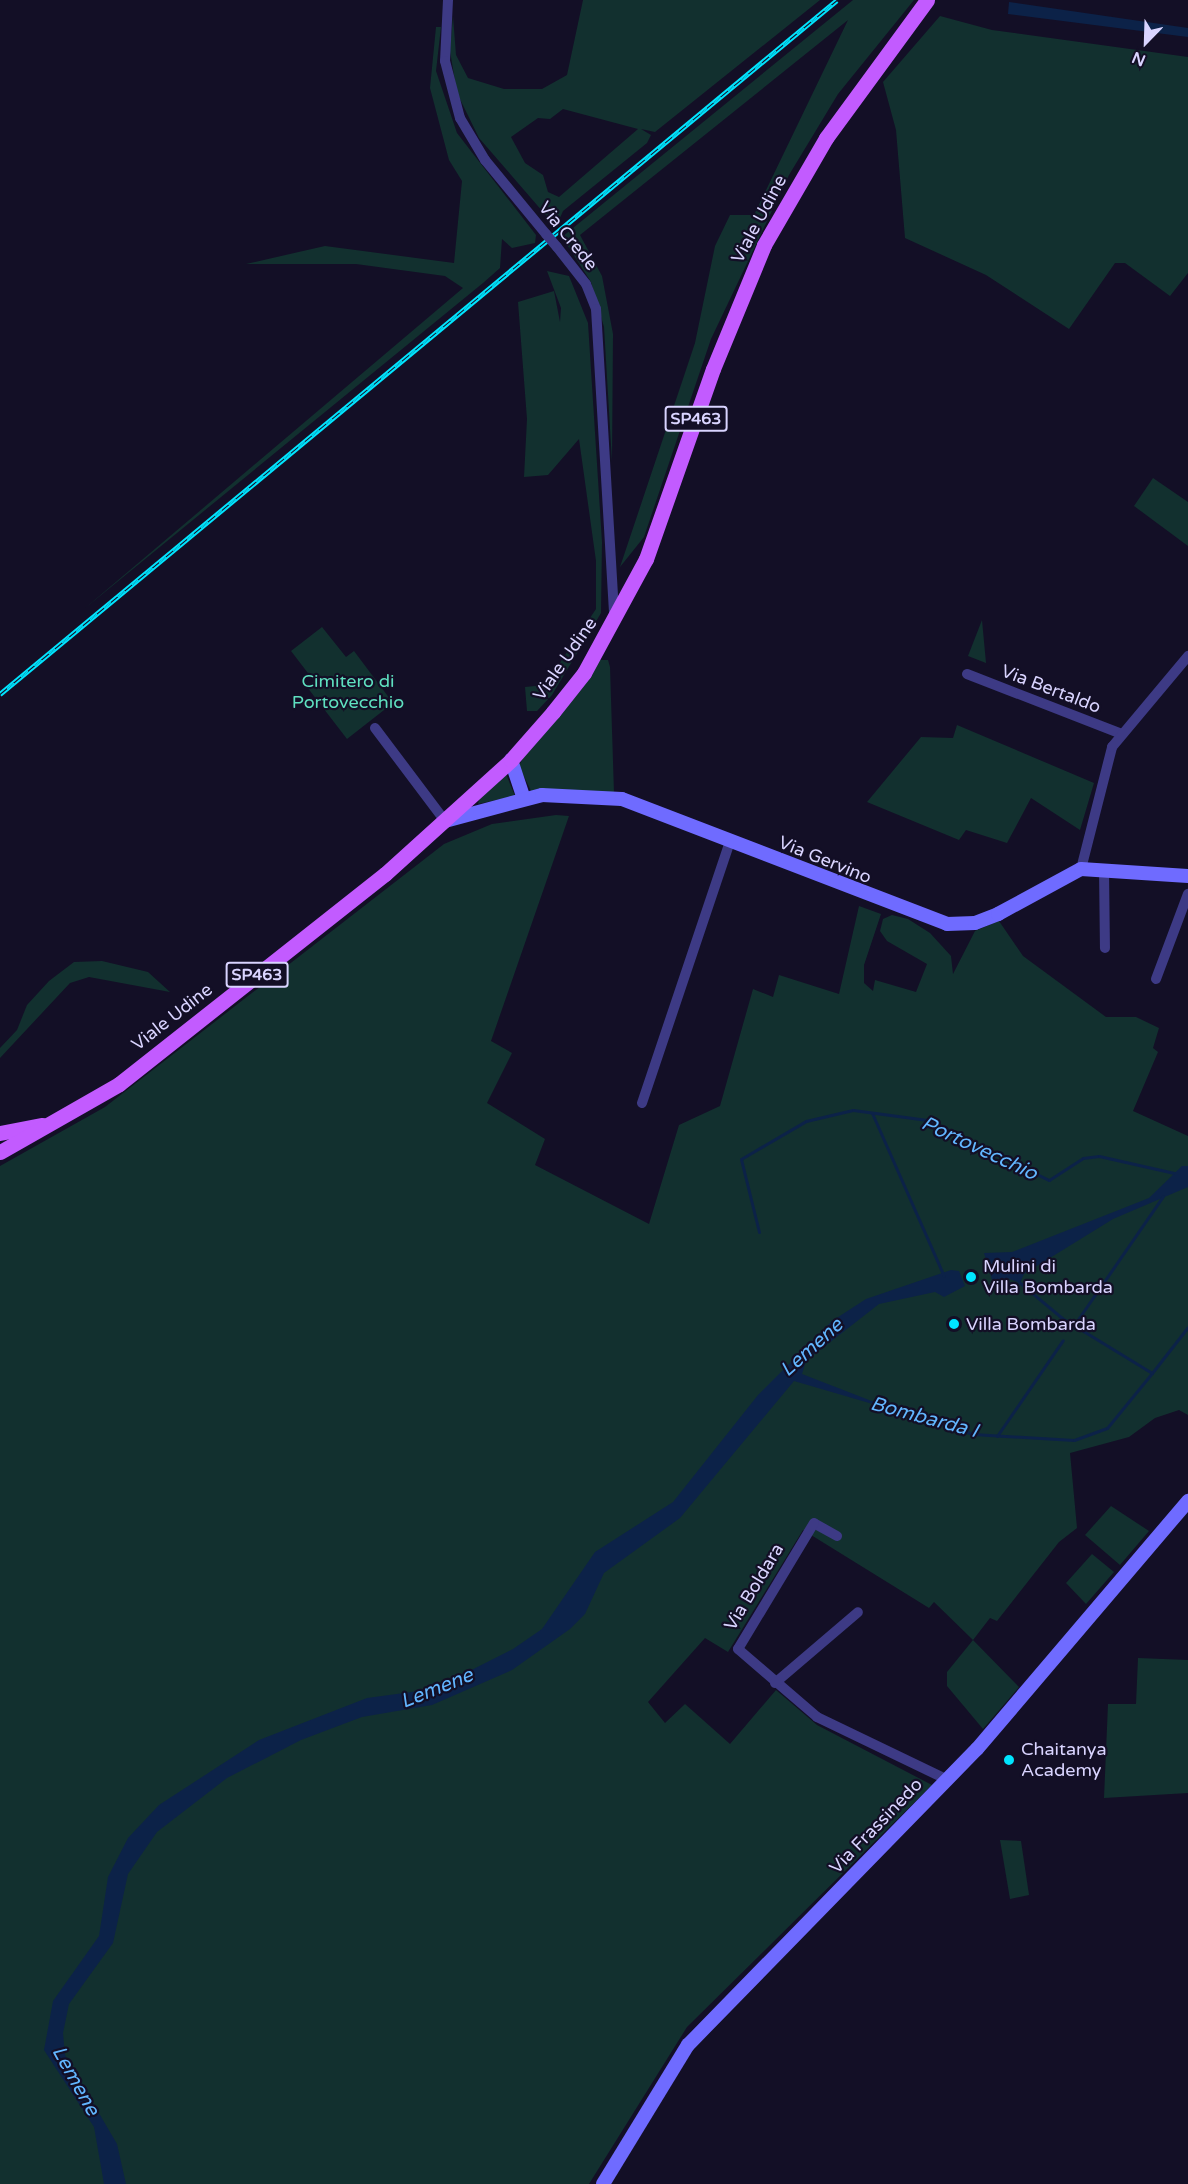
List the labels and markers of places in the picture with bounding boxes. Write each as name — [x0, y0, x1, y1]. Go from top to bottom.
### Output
place label: Mulini di Villa Bombarda — [983, 1256, 1113, 1298]
marker: Mulini di Villa Bombarda — [964, 1270, 978, 1284]
place label: Villa Bombarda — [966, 1313, 1096, 1335]
marker: Villa Bombarda — [947, 1317, 961, 1331]
place label: Chaitanya Academy — [1021, 1739, 1107, 1782]
marker: Chaitanya Academy — [1002, 1753, 1016, 1767]

